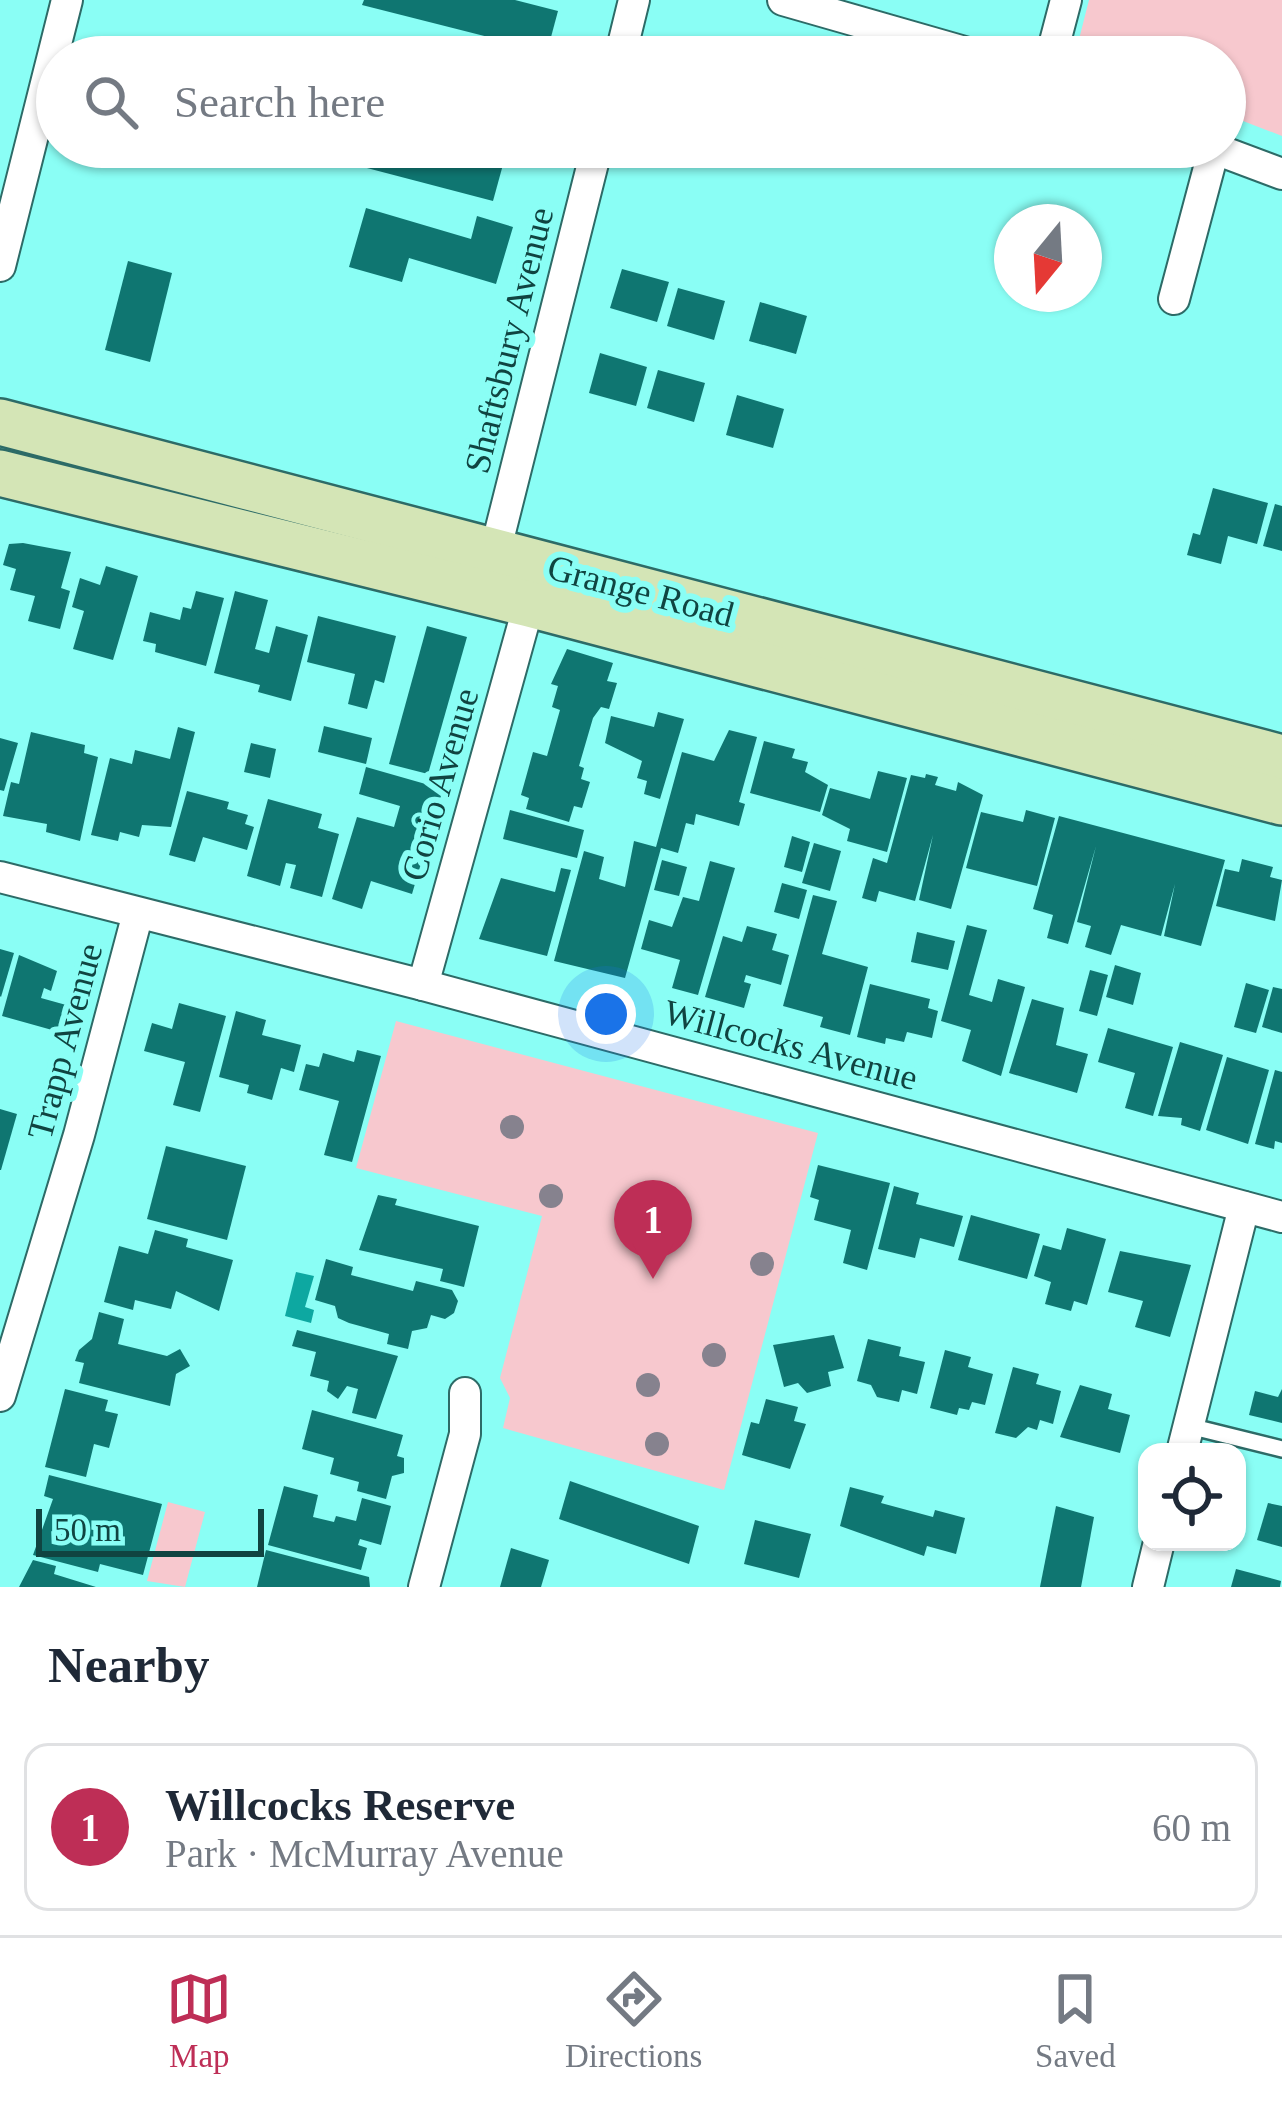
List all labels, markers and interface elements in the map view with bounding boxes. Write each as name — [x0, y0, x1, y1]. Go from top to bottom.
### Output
search box — [36, 36, 1246, 168]
icon: search — [78, 69, 144, 135]
text: Search here — [174, 77, 385, 127]
street label: Shaftsbury Avenue — [457, 203, 561, 477]
north arrow — [994, 204, 1102, 312]
street label: Grange Road — [543, 547, 738, 635]
street label: Corio Avenue — [393, 683, 487, 885]
street label: Trapp Avenue — [20, 939, 110, 1144]
your location — [576, 984, 636, 1044]
street label: Willcocks Avenue — [660, 992, 922, 1098]
pin: 1 — [614, 1180, 692, 1279]
map controls — [1138, 1443, 1246, 1551]
button: locate — [1138, 1443, 1246, 1551]
scale bar — [36, 1503, 264, 1556]
text: 50 m — [54, 1512, 121, 1548]
text: Nearby — [48, 1637, 209, 1693]
text: Willcocks Reserve — [165, 1780, 515, 1830]
text: 1 — [80, 1806, 100, 1849]
text: 60 m — [1152, 1806, 1231, 1849]
text: Park · McMurray Avenue — [165, 1832, 564, 1875]
tab: Map — [166, 1966, 232, 2075]
tab: Directions — [565, 1966, 702, 2075]
tab: Saved — [1035, 1966, 1116, 2075]

